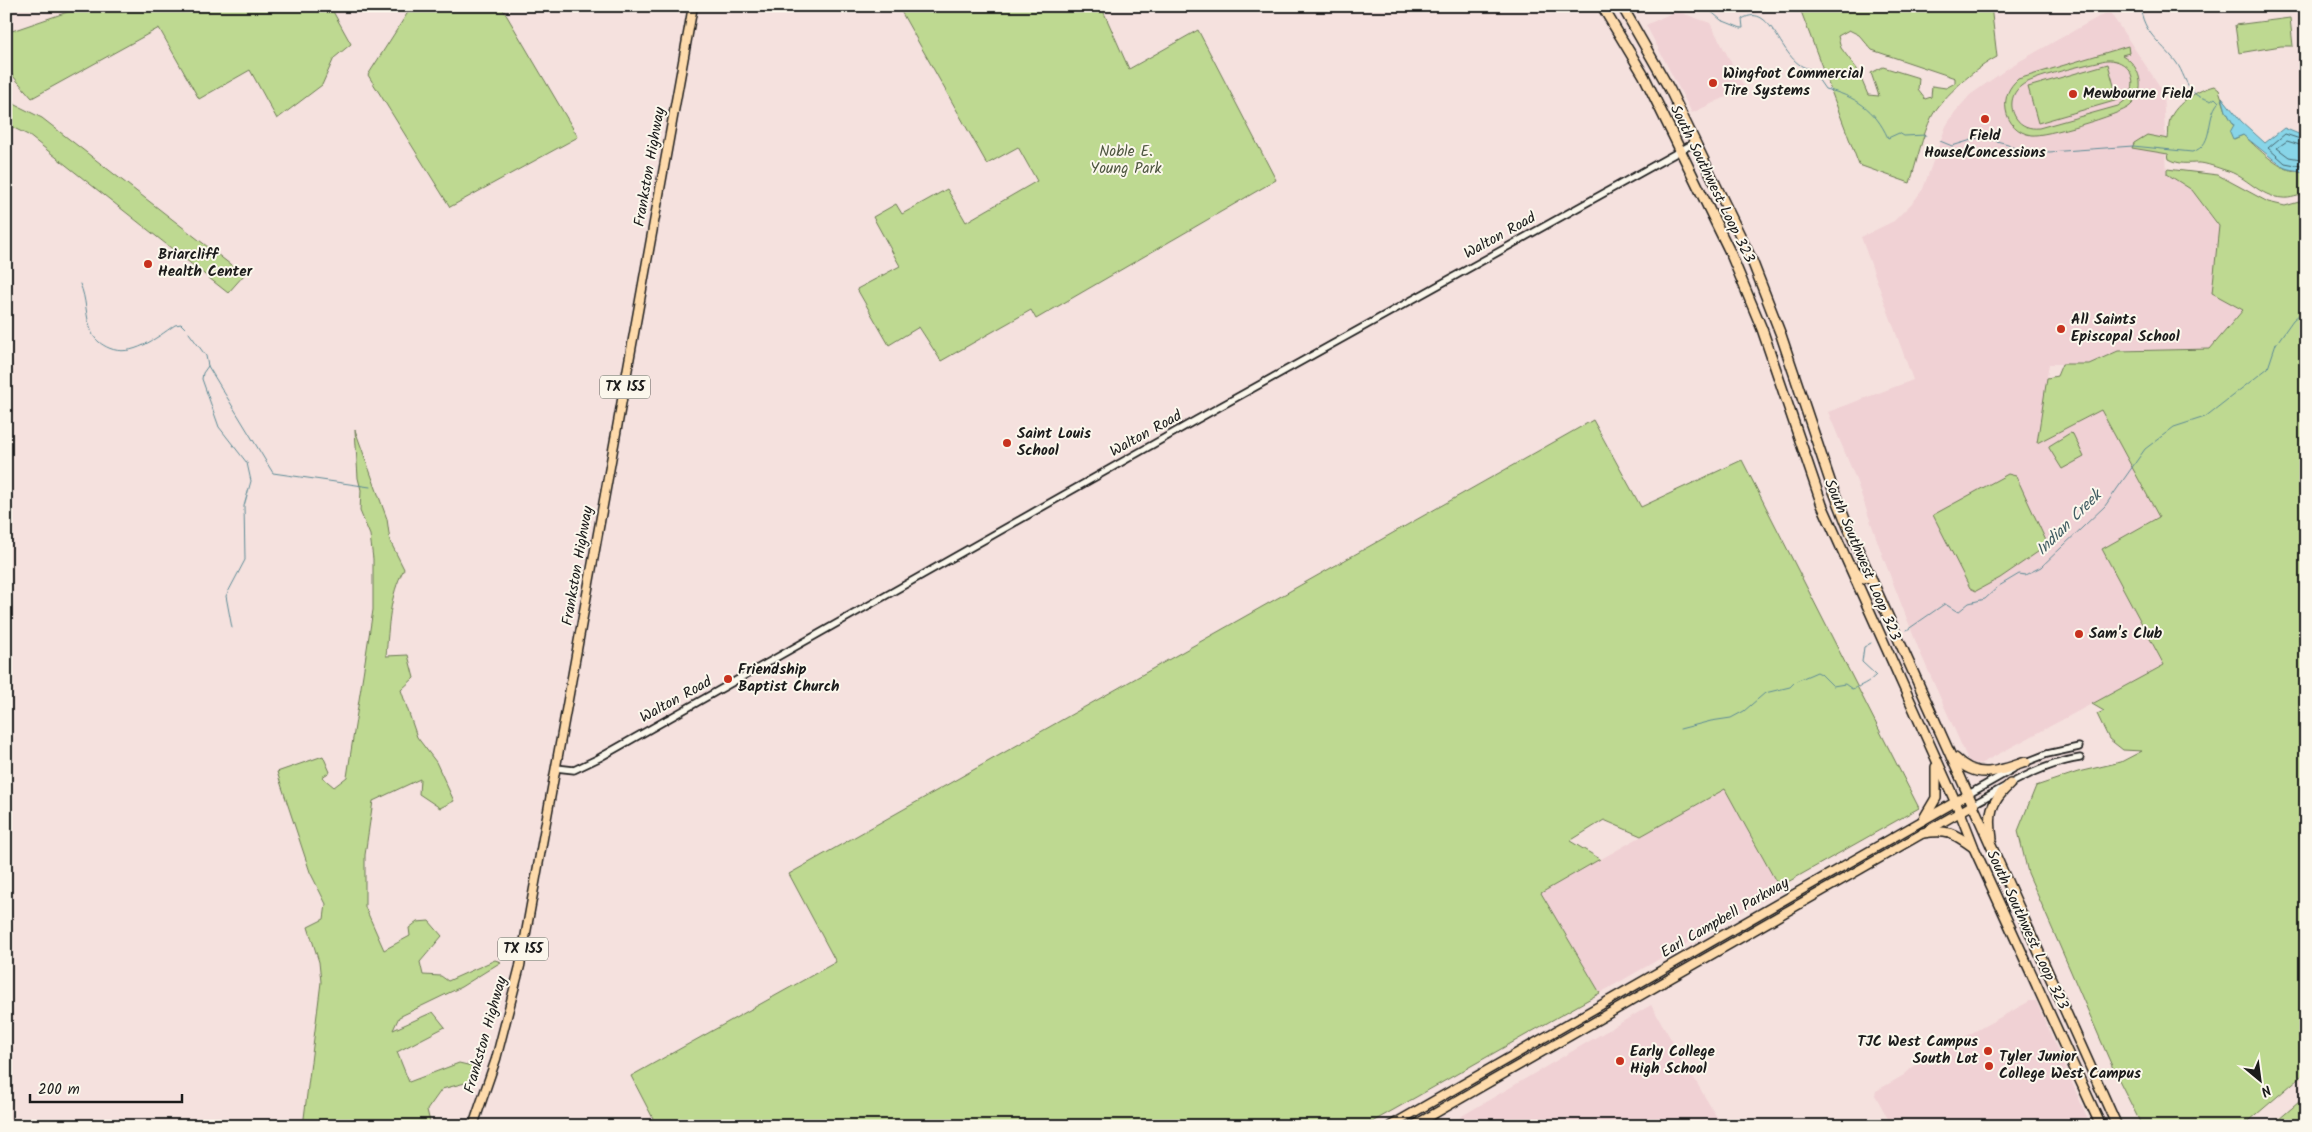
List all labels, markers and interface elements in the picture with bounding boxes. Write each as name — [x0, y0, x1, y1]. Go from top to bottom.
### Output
place label: Wingfoot Commercial Tire Systems — [1723, 62, 1863, 103]
marker: Wingfoot Commercial Tire Systems — [1707, 77, 1719, 89]
place label: Mewbourne Field — [2083, 82, 2194, 106]
marker: Mewbourne Field — [2067, 88, 2079, 100]
street label: South Southwest Loop 323 — [1663, 101, 1761, 268]
street label: Frankston Highway — [628, 104, 672, 229]
marker: Field House/Concessions — [1979, 113, 1991, 125]
place label: Field House/Concessions — [1924, 124, 2046, 165]
park label: Noble E. Young Park — [1091, 140, 1162, 181]
street label: Walton Road — [1460, 206, 1541, 266]
place label: Briarcliff Health Center — [158, 243, 253, 284]
marker: Briarcliff Health Center — [142, 258, 154, 270]
place label: All Saints Episcopal School — [2071, 308, 2180, 349]
marker: All Saints Episcopal School — [2055, 323, 2067, 335]
road number: TX 155 — [600, 376, 650, 398]
street label: Walton Road — [1106, 404, 1187, 464]
place label: Saint Louis School — [1017, 422, 1091, 463]
marker: Saint Louis School — [1001, 437, 1013, 449]
street label: South Southwest Loop 323 — [1817, 475, 1907, 645]
water label: Indian Creek — [2030, 483, 2109, 562]
street label: Frankston Highway — [556, 503, 600, 628]
place label: Sam's Club — [2089, 622, 2163, 646]
marker: Sam's Club — [2073, 628, 2085, 640]
place label: Friendship Baptist Church — [738, 658, 840, 699]
street label: Walton Road — [636, 670, 717, 730]
marker: Friendship Baptist Church — [722, 673, 734, 685]
street label: South Southwest Loop 323 — [1979, 846, 2075, 1014]
street label: Earl Campbell Parkway — [1656, 871, 1795, 965]
road number: TX 155 — [498, 938, 548, 961]
street label: Frankston Highway — [458, 973, 514, 1096]
place label: TJC West Campus South Lot — [1857, 1030, 1978, 1071]
place label: Early College High School — [1630, 1040, 1716, 1081]
marker: TJC West Campus South Lot — [1982, 1045, 1994, 1057]
place label: Tyler Junior College West Campus — [1999, 1045, 2141, 1086]
north arrow — [2234, 1054, 2284, 1104]
marker: Early College High School — [1614, 1055, 1626, 1067]
marker: Tyler Junior College West Campus — [1983, 1060, 1995, 1072]
scale bar — [30, 1072, 182, 1104]
text: 200 m — [38, 1078, 80, 1102]
text: N — [2256, 1079, 2275, 1102]

